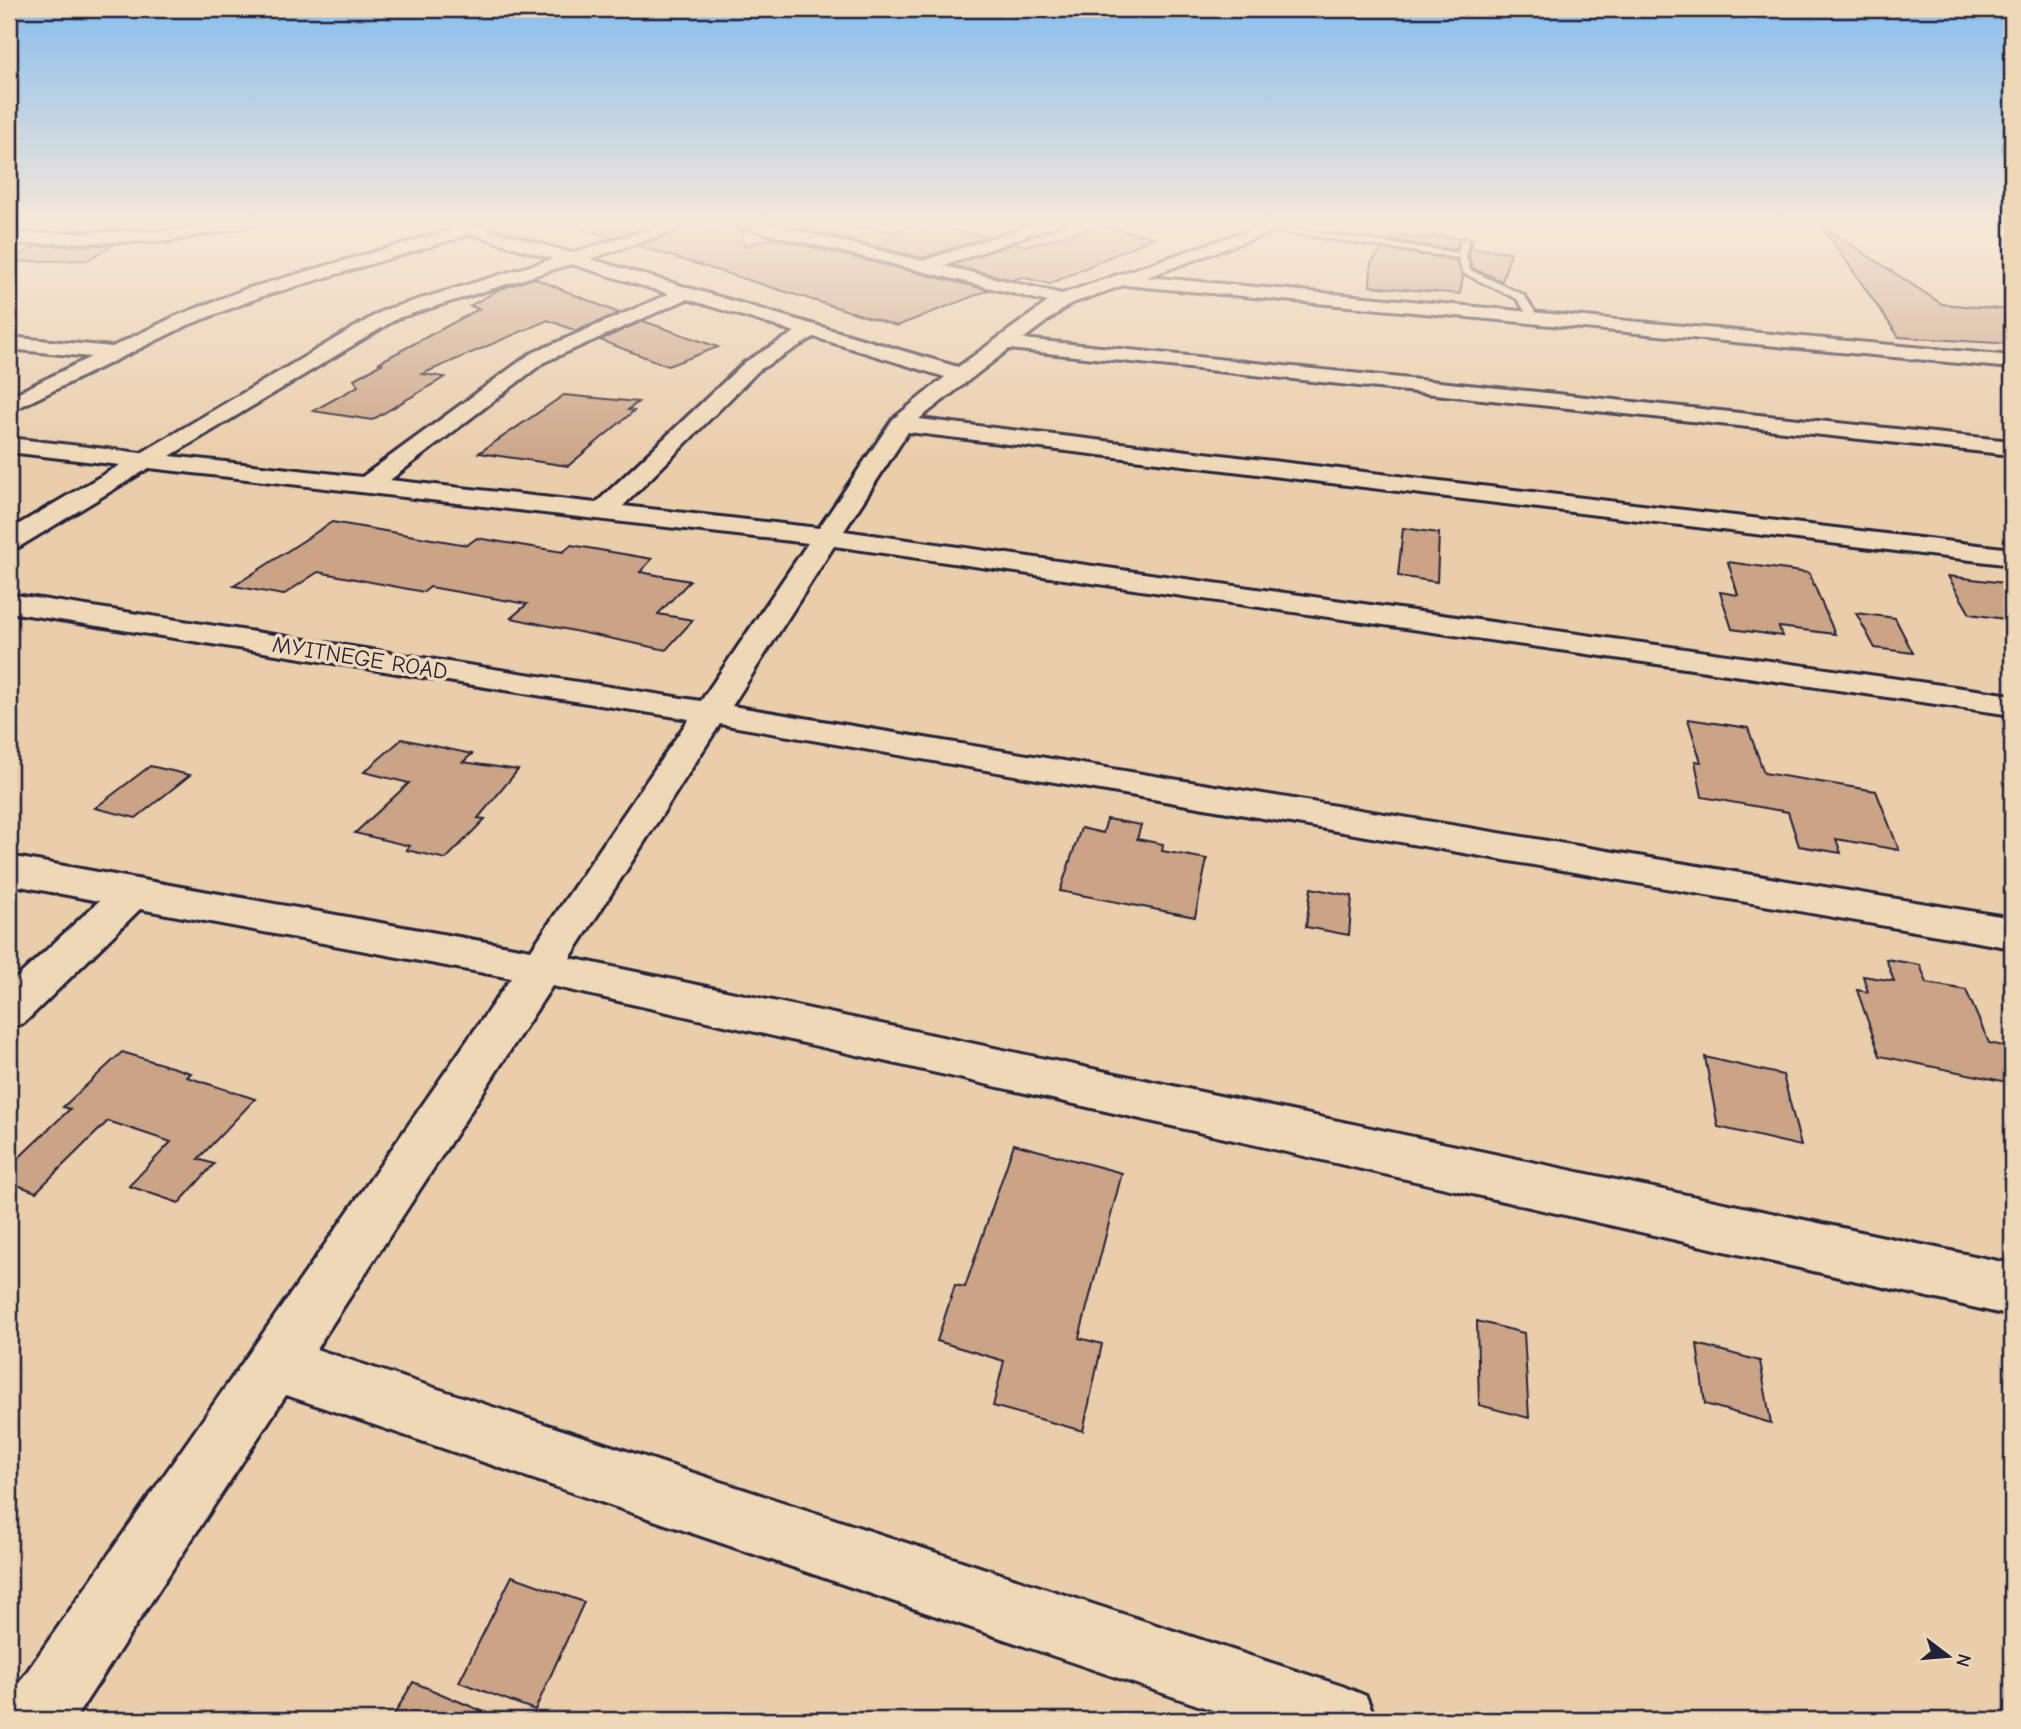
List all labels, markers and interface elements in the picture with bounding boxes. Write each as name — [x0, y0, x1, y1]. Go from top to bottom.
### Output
street label: MYITNEGE ROAD — [270, 631, 450, 685]
north arrow — [1912, 1620, 1982, 1690]
text: N — [1951, 1651, 1976, 1669]

